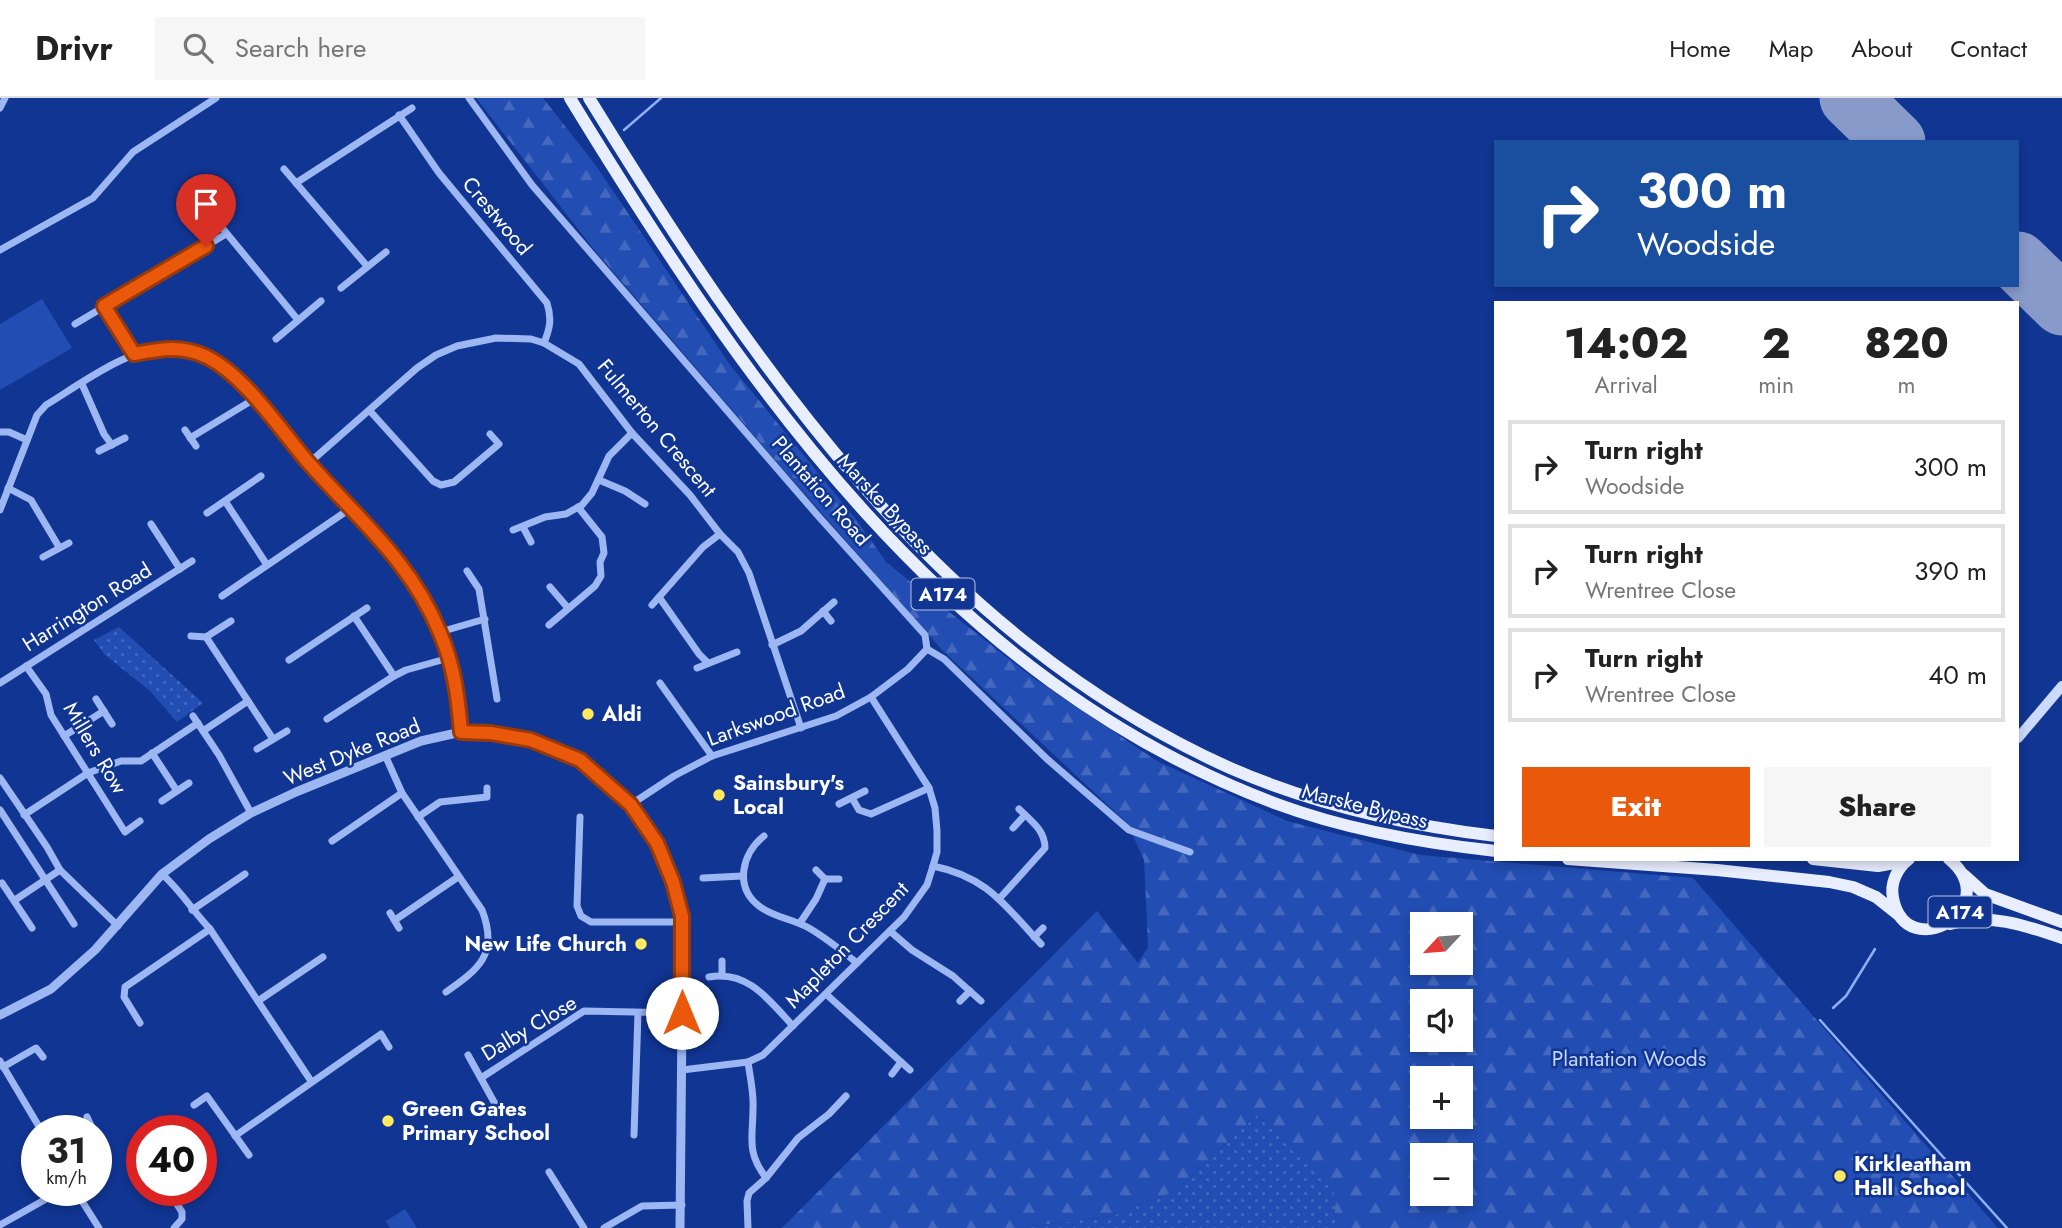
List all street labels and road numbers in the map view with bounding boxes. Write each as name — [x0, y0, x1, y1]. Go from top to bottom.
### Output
street label: Crestwood — [455, 170, 539, 262]
street label: Fulmerton Crescent — [590, 353, 724, 503]
street label: Plantation Road — [765, 429, 877, 553]
street label: Marske Bypass — [830, 447, 940, 561]
street label: Harrington Road — [17, 555, 157, 659]
road number: A174 — [912, 579, 974, 610]
street label: Larkswood Road — [703, 676, 849, 754]
street label: Millers Row — [56, 697, 135, 800]
street label: West Dyke Road — [279, 711, 425, 793]
street label: Marske Bypass — [1299, 776, 1431, 836]
street label: Mapleton Crescent — [779, 875, 915, 1015]
road number: A174 — [1928, 897, 1992, 928]
street label: Dalby Close — [476, 988, 582, 1068]

